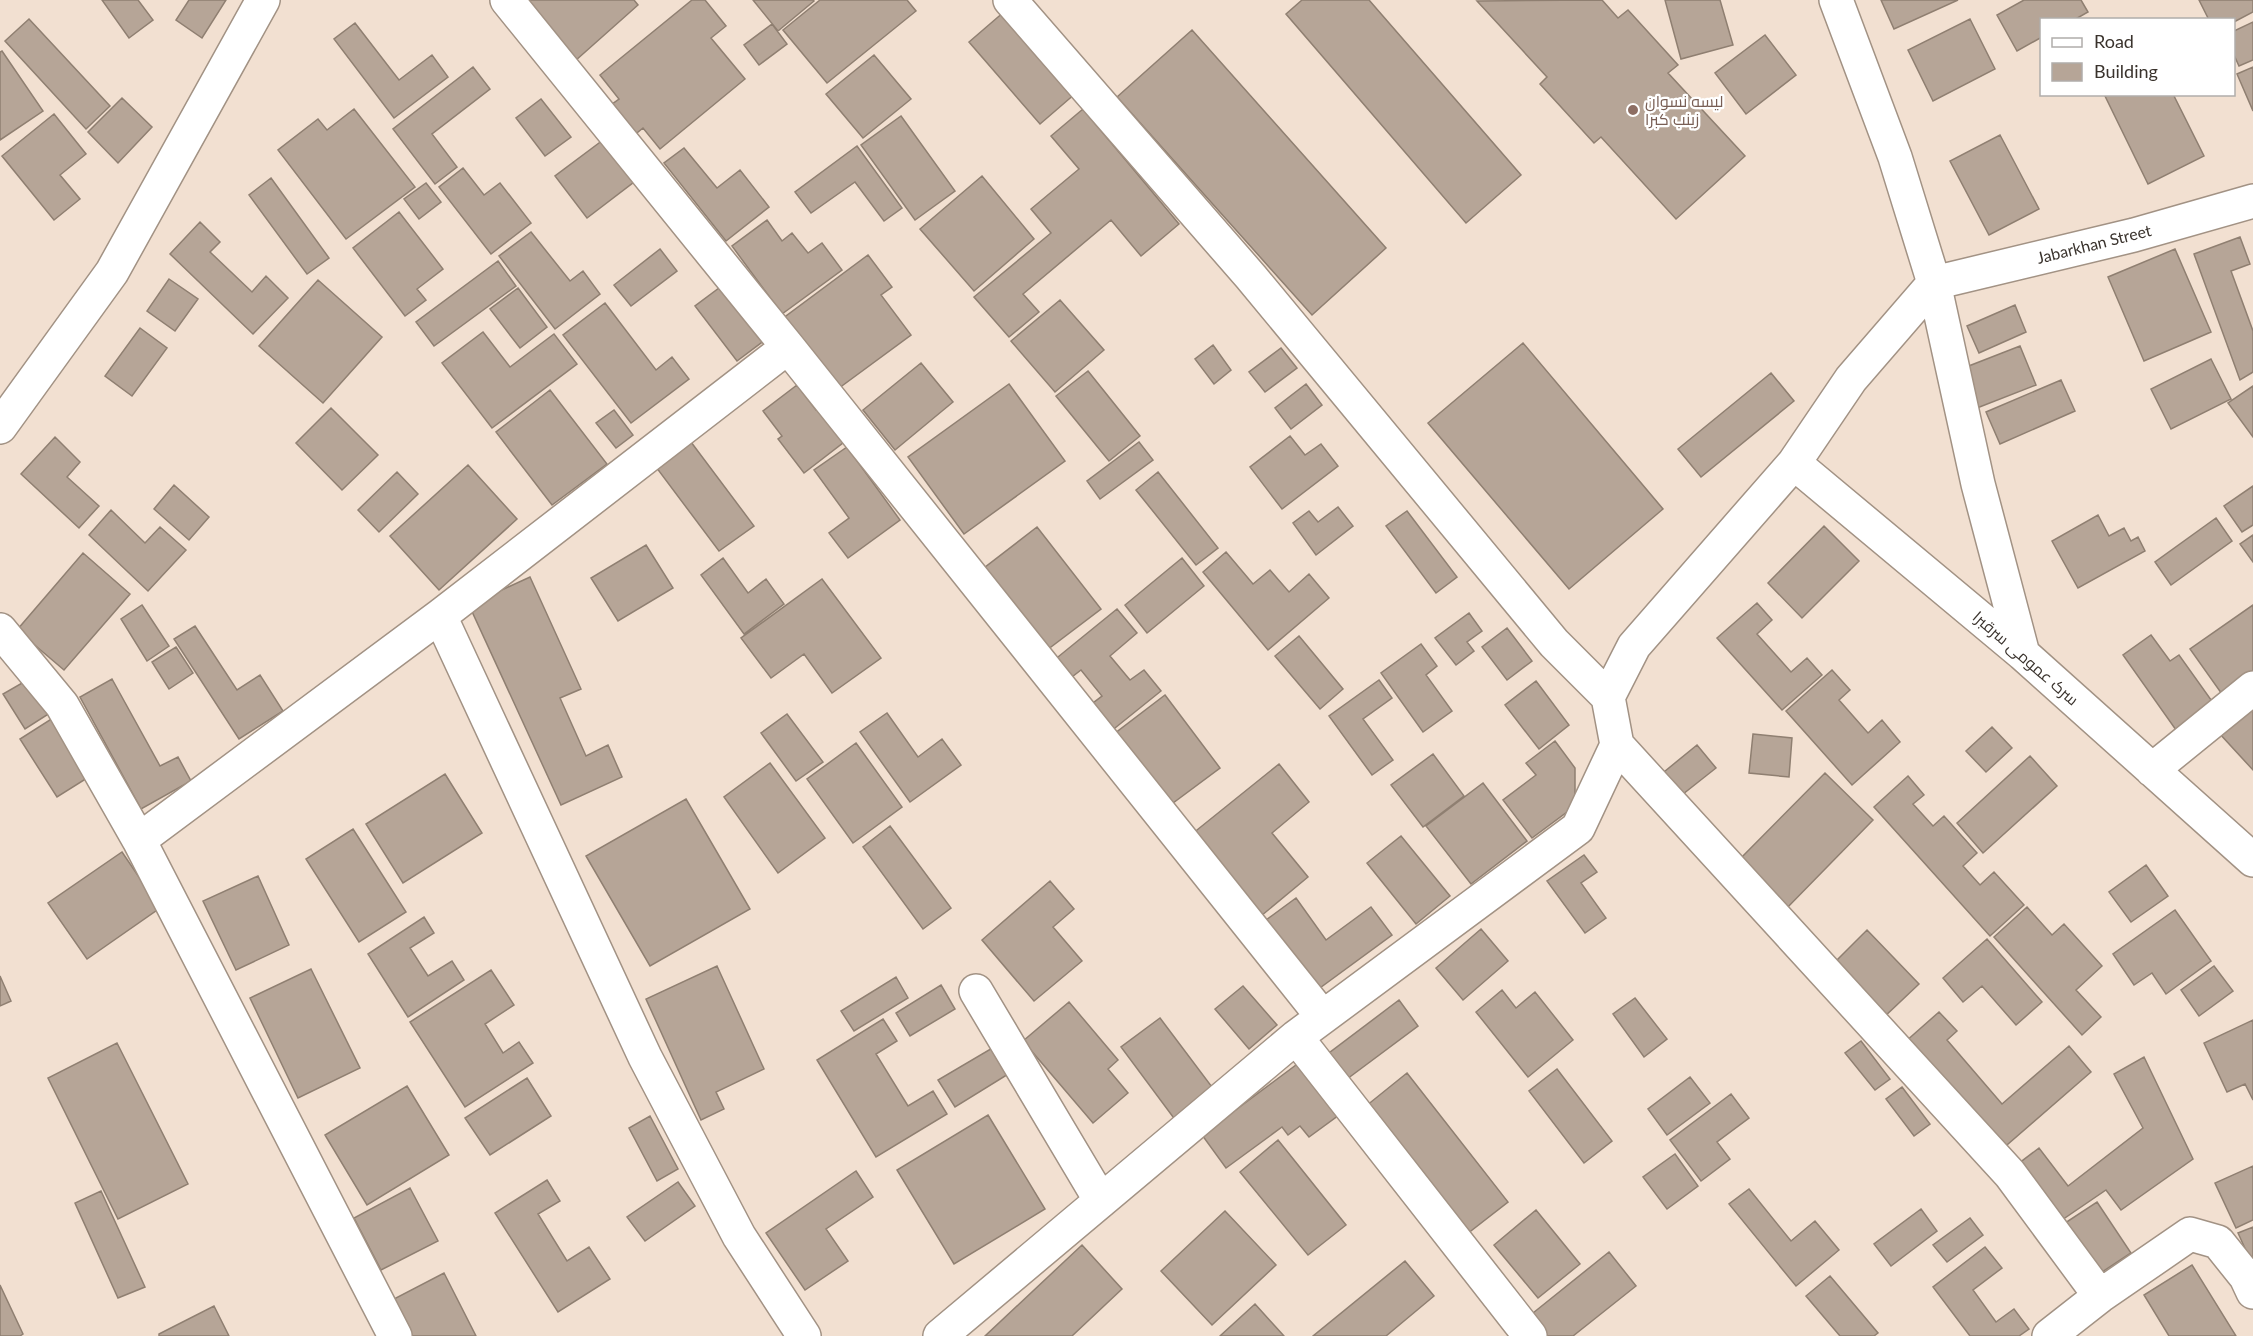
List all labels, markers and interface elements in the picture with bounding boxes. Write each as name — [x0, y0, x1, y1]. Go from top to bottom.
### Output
legend — [2040, 18, 2235, 96]
text: Road — [2094, 30, 2134, 52]
text: Building — [2094, 60, 2158, 82]
place label: لیسه نسوان زینب کبرا — [1645, 91, 1723, 129]
marker: لیسه نسوان زینب کبرا — [1626, 103, 1640, 117]
street label: Jabarkhan Street — [2035, 220, 2153, 267]
street label: سرک عمومی سرقبرا — [1968, 607, 2083, 710]

